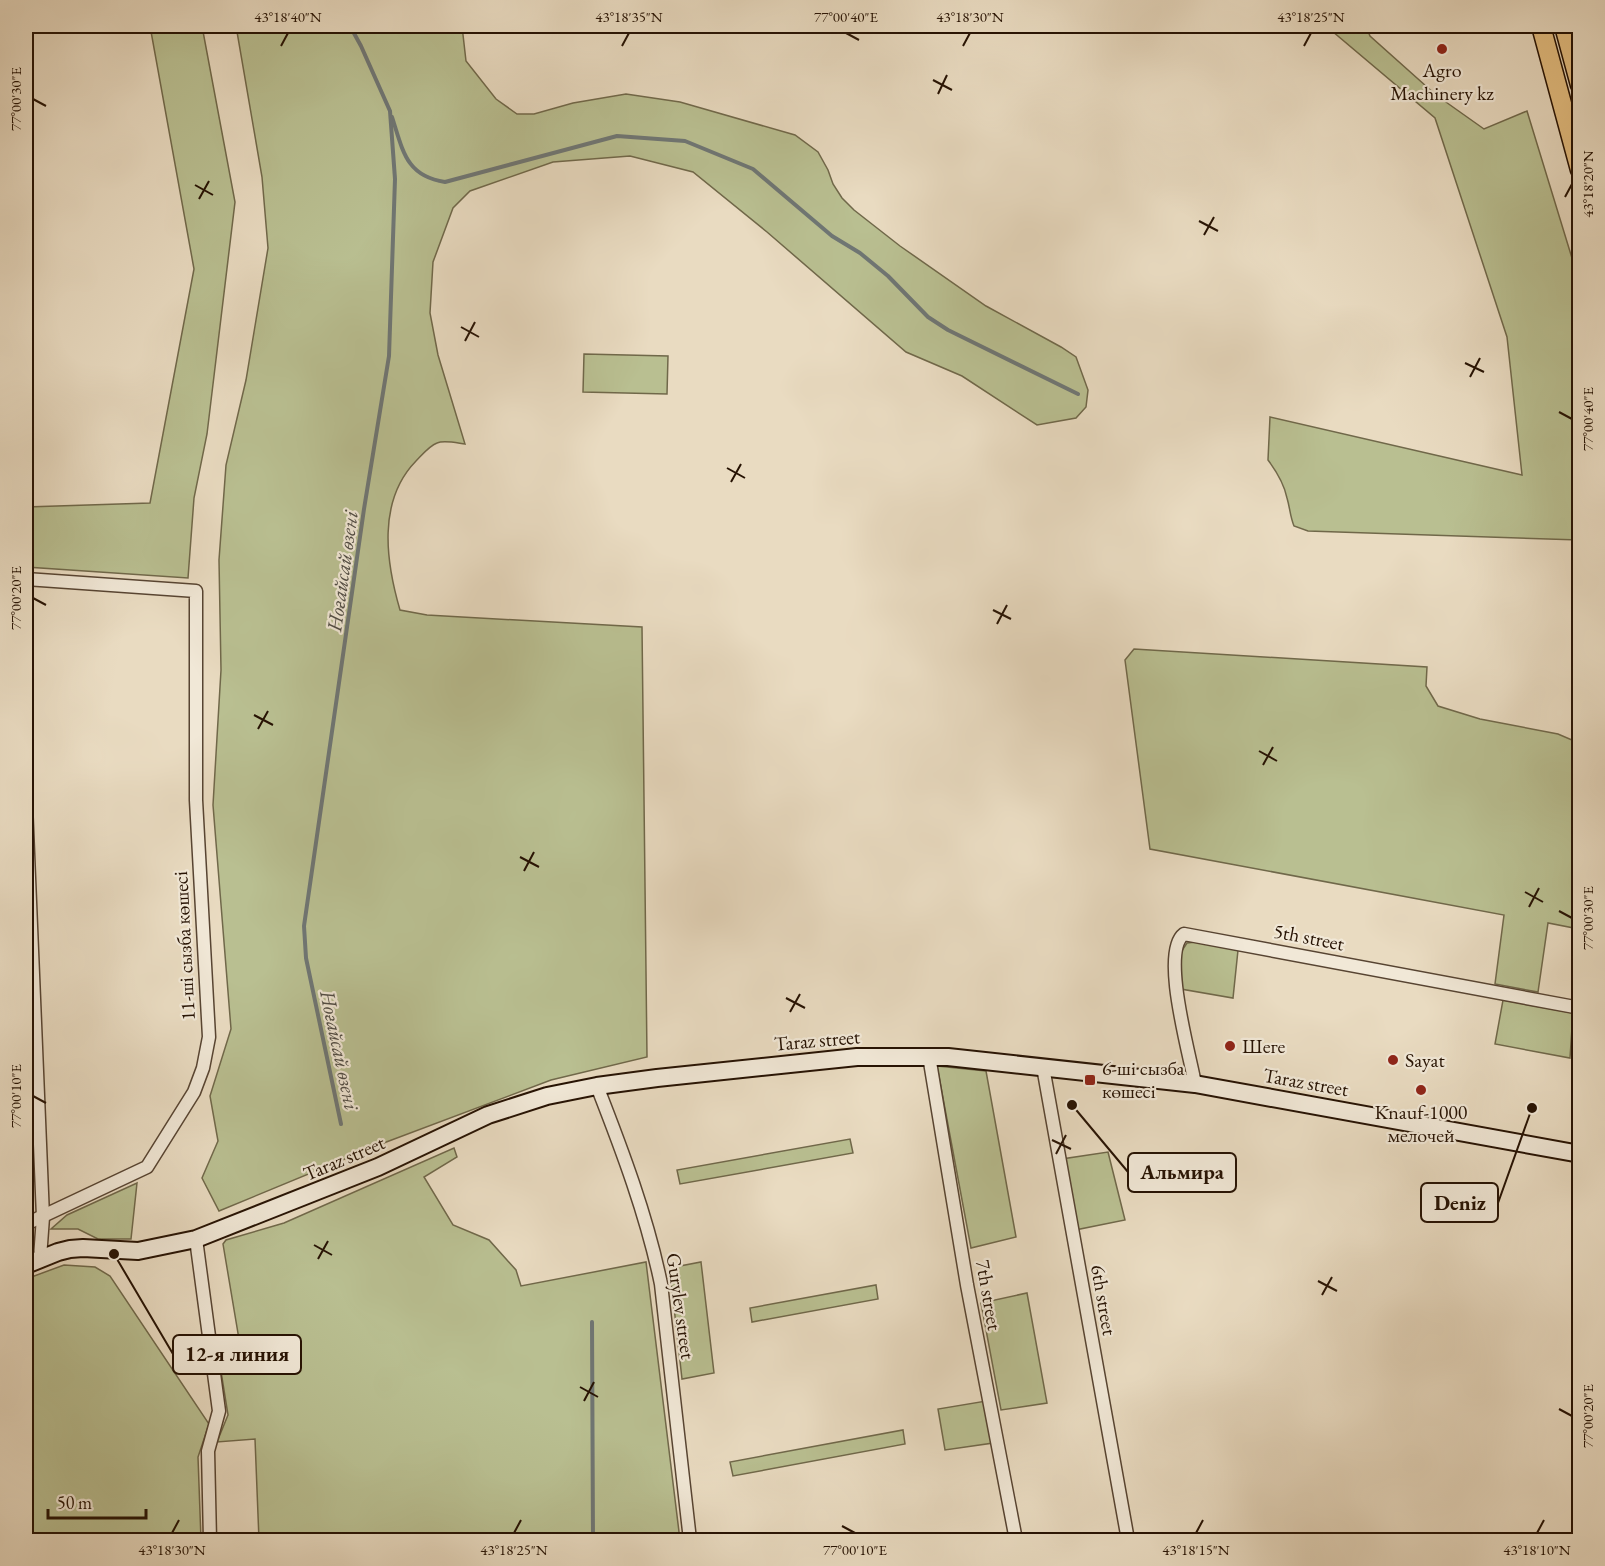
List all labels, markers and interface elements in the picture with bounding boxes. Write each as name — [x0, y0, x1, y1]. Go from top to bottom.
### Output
text: 43°18'40"N — [254, 7, 322, 26]
text: 43°18'35"N — [595, 7, 663, 26]
text: 77°00'40"E — [814, 7, 879, 26]
text: 43°18'30"N — [936, 7, 1004, 26]
text: 43°18'25"N — [1277, 7, 1345, 26]
marker: Agro Machinery kz — [1435, 42, 1449, 56]
place label: Agro Machinery kz — [1390, 57, 1494, 106]
text: 77°00'30"E — [6, 66, 25, 131]
text: 43°18'20"N — [1578, 150, 1597, 218]
text: 77°00'40"E — [1578, 386, 1597, 451]
water label: Ноғайсай өзені — [320, 508, 364, 634]
text: 77°00'20"E — [6, 565, 25, 630]
street label: 11-ші сызба көшесі — [167, 870, 201, 1021]
text: 77°00'30"E — [1578, 885, 1597, 950]
street label: 5th street — [1272, 917, 1347, 957]
water label: Ноғайсай өзені — [314, 987, 366, 1113]
street label: Taraz street — [773, 1023, 862, 1057]
place label: Шеге — [1242, 1033, 1286, 1059]
marker: Шеге — [1223, 1039, 1237, 1053]
place label: Sayat — [1405, 1047, 1446, 1073]
marker: Sayat — [1386, 1053, 1400, 1067]
place label: 6-ші сызба көшесі — [1102, 1055, 1185, 1104]
street label: Taraz street — [1261, 1062, 1351, 1102]
text: 77°00'10"E — [6, 1063, 25, 1128]
marker: 6-ші сызба көшесі — [1083, 1073, 1097, 1087]
marker: Knauf-1000 мелочей — [1414, 1083, 1428, 1097]
place label: Knauf-1000 мелочей — [1375, 1099, 1468, 1148]
street label: Taraz street — [299, 1129, 389, 1187]
callout: Альмира — [1128, 1153, 1236, 1192]
text: Альмира — [1139, 1158, 1225, 1185]
callout: Deniz — [1421, 1183, 1498, 1222]
text: Deniz — [1434, 1189, 1486, 1216]
street label: Gurylev street — [661, 1251, 701, 1362]
street label: 7th street — [970, 1258, 1008, 1333]
street label: 6th street — [1085, 1263, 1123, 1338]
callout: 12-я линия — [173, 1335, 301, 1374]
text: 12-я линия — [185, 1340, 289, 1367]
text: 77°00'20"E — [1578, 1383, 1597, 1448]
scale bar — [48, 1482, 146, 1520]
text: 50 m — [57, 1491, 92, 1514]
text: 43°18'30"N — [138, 1540, 206, 1559]
text: 43°18'25"N — [480, 1540, 548, 1559]
text: 77°00'10"E — [823, 1540, 888, 1559]
text: 43°18'15"N — [1162, 1540, 1230, 1559]
text: 43°18'10"N — [1503, 1540, 1571, 1559]

